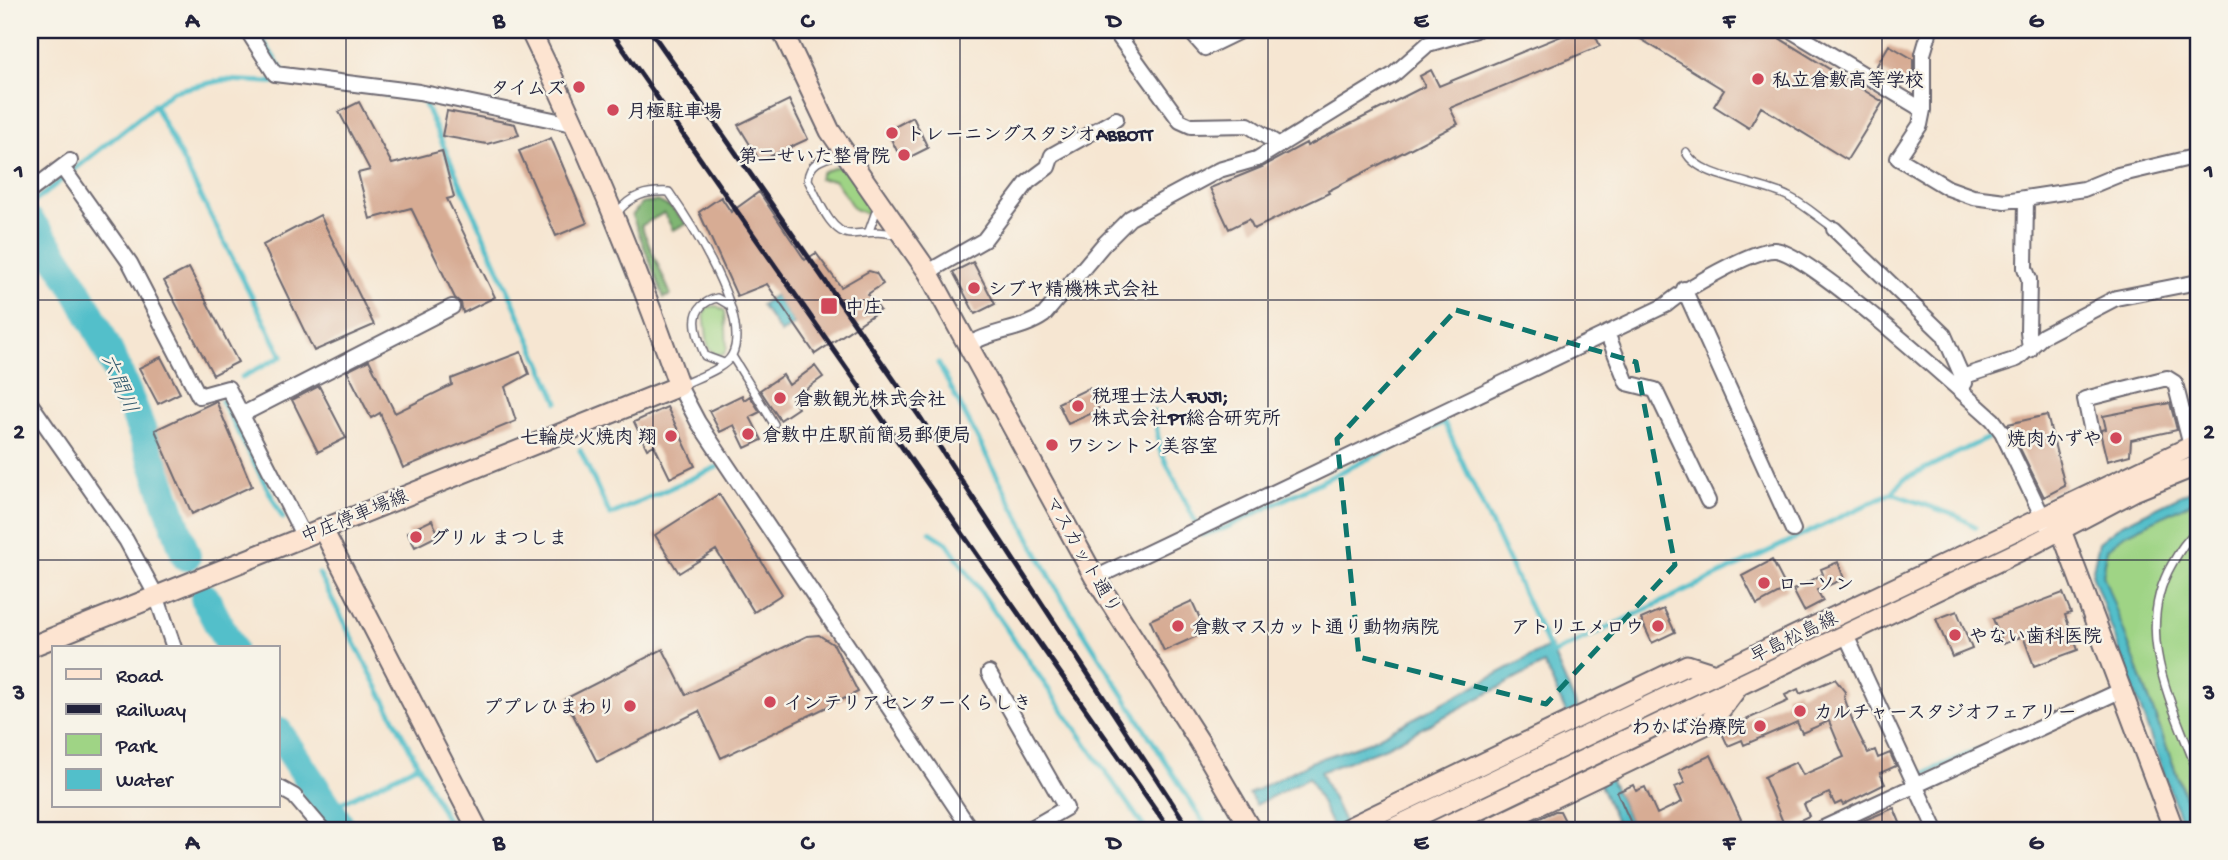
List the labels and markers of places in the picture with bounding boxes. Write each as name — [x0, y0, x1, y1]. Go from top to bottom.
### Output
place label: 私立倉敷高等学校 — [1772, 70, 1924, 94]
marker: 私立倉敷高等学校 — [1750, 71, 1766, 87]
place label: タイムズ — [491, 79, 565, 102]
marker: タイムズ — [571, 79, 587, 95]
place label: 月極駐車場 — [627, 101, 722, 125]
marker: 月極駐車場 — [605, 102, 621, 118]
place label: トレーニングスタジオABBOTT — [906, 124, 1154, 148]
marker: トレーニングスタジオABBOTT — [884, 125, 900, 141]
place label: 第二せいた整骨院 — [738, 146, 890, 170]
marker: 第二せいた整骨院 — [896, 147, 912, 163]
place label: シブヤ精機株式会社 — [988, 279, 1159, 303]
marker: シブヤ精機株式会社 — [966, 280, 982, 296]
marker: 中庄 — [819, 296, 839, 316]
place label: 中庄 — [845, 297, 883, 321]
place label: 税理士法人FUJI; 株式会社PT総合研究所 — [1092, 386, 1281, 432]
place label: 倉敷観光株式会社 — [794, 389, 946, 413]
marker: 倉敷観光株式会社 — [772, 390, 788, 406]
marker: 税理士法人FUJI; 株式会社PT総合研究所 — [1070, 398, 1086, 414]
place label: 倉敷中庄駅前簡易郵便局 — [762, 425, 971, 449]
marker: 倉敷中庄駅前簡易郵便局 — [740, 426, 756, 442]
place label: 七輪炭火焼肉 翔 — [520, 427, 657, 451]
marker: 七輪炭火焼肉 翔 — [663, 428, 679, 444]
place label: 焼肉かずや — [2007, 429, 2102, 453]
marker: 焼肉かずや — [2108, 430, 2124, 446]
place label: ワシントン美容室 — [1066, 436, 1218, 460]
marker: ワシントン美容室 — [1044, 437, 1060, 453]
place label: グリル まつしま — [430, 528, 568, 552]
marker: グリル まつしま — [408, 529, 424, 545]
marker: ローソン — [1756, 575, 1772, 591]
place label: ローソン — [1778, 575, 1854, 598]
place label: 倉敷マスカット通り動物病院 — [1192, 617, 1439, 641]
marker: 倉敷マスカット通り動物病院 — [1170, 618, 1186, 634]
place label: アトリエメロウ — [1511, 618, 1644, 641]
marker: アトリエメロウ — [1650, 618, 1666, 634]
place label: やない歯科医院 — [1969, 626, 2102, 650]
marker: やない歯科医院 — [1947, 627, 1963, 643]
marker: インテリアセンターくらしき — [762, 694, 778, 710]
place label: インテリアセンターくらしき — [784, 694, 1032, 717]
place label: ププレひまわり — [483, 697, 616, 721]
marker: ププレひまわり — [622, 698, 638, 714]
marker: カルチャースタジオフェアリー — [1792, 703, 1808, 719]
place label: カルチャースタジオフェアリー — [1814, 703, 2077, 726]
place label: わかば治療院 — [1632, 717, 1746, 741]
marker: わかば治療院 — [1752, 718, 1768, 734]

